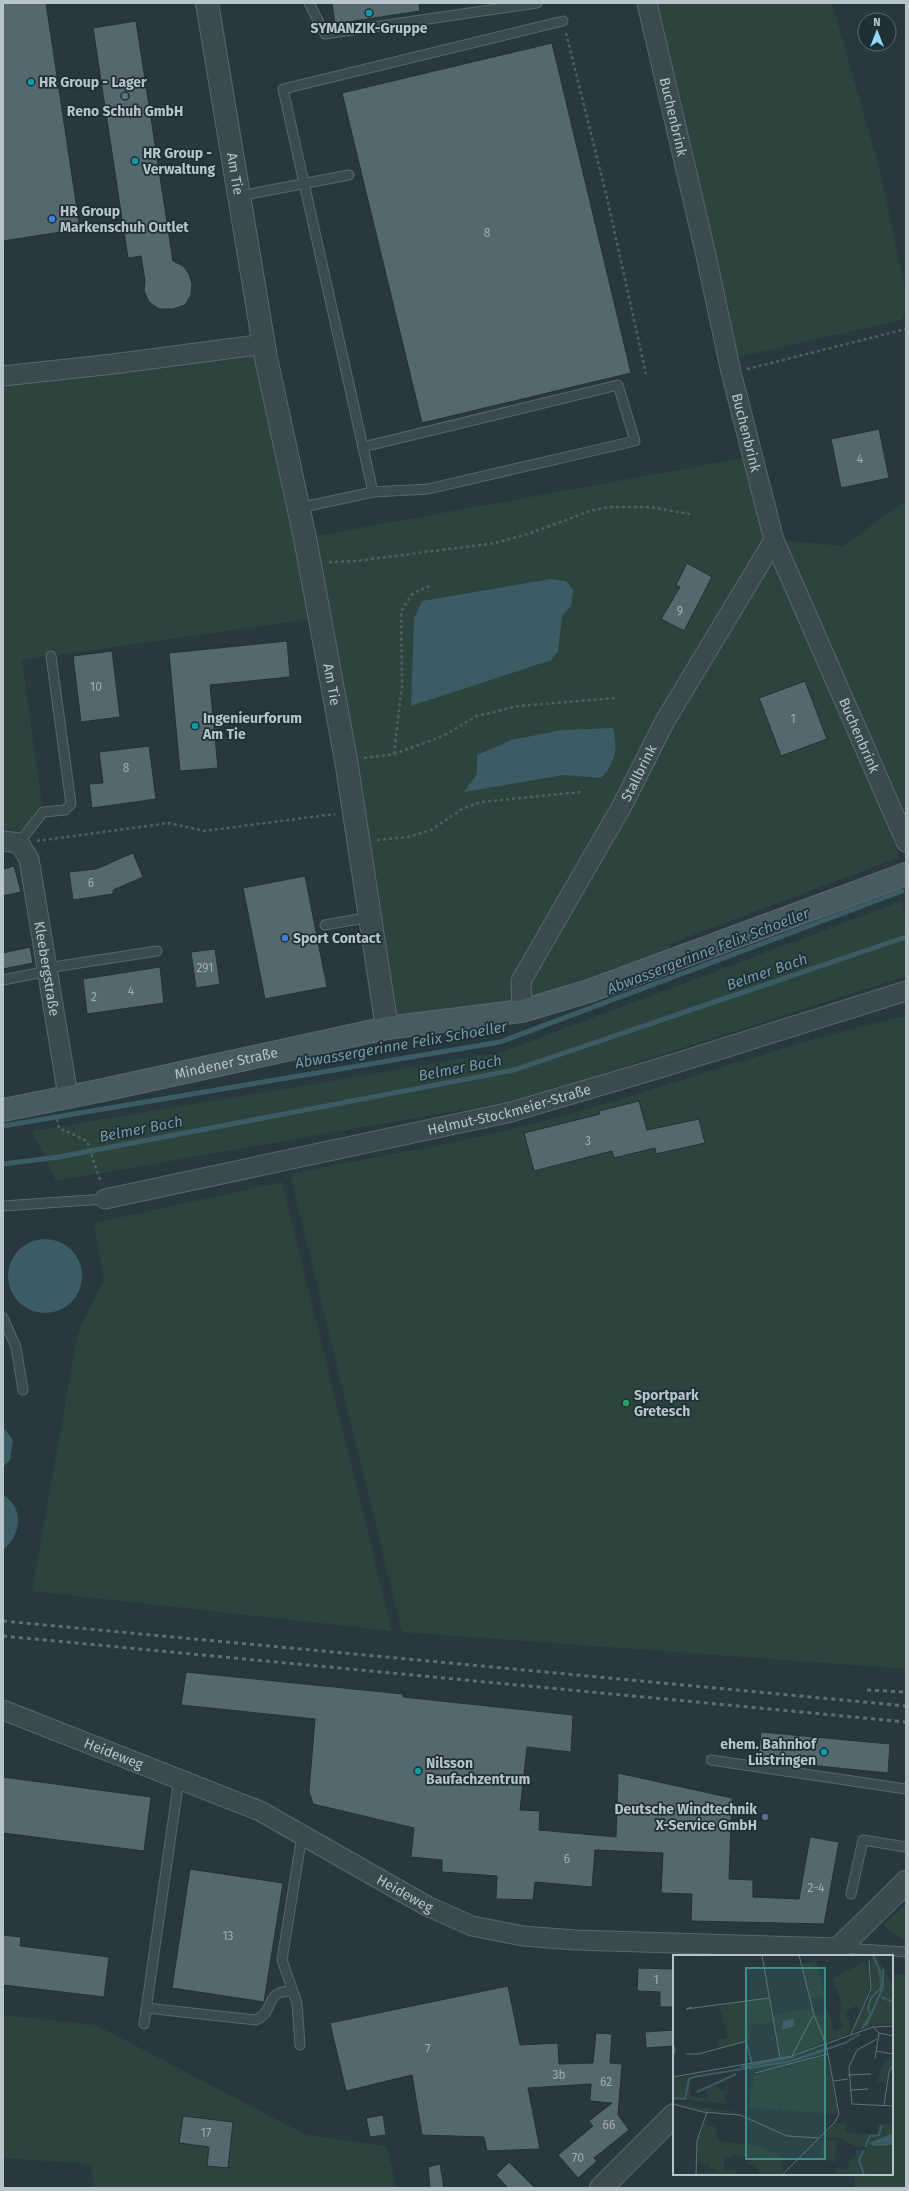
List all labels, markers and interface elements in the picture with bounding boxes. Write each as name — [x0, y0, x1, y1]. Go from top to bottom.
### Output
marker: SYMANZIK-Gruppe — [364, 8, 374, 18]
north arrow — [857, 12, 897, 52]
text: N — [873, 16, 881, 29]
place label: SYMANZIK-Gruppe — [310, 20, 428, 37]
place label: HR Group - Lager — [39, 74, 147, 91]
street label: Buchenbrink — [656, 76, 691, 159]
marker: HR Group - Lager — [26, 77, 36, 87]
marker: Reno Schuh GmbH — [120, 91, 130, 101]
place label: Reno Schuh GmbH — [67, 103, 183, 120]
place label: HR Group - Verwaltung — [142, 145, 215, 178]
street label: Am Tie — [223, 151, 247, 196]
marker: HR Group - Verwaltung — [130, 156, 140, 166]
place label: HR Group Markenschuh Outlet — [60, 203, 189, 236]
marker: HR Group Markenschuh Outlet — [47, 214, 57, 224]
house number: 8 — [484, 226, 491, 240]
street label: Buchenbrink — [728, 391, 765, 475]
house number: 4 — [857, 452, 864, 466]
house number: 9 — [677, 604, 683, 618]
street label: Am Tie — [320, 662, 344, 707]
house number: 10 — [90, 680, 102, 694]
street label: Buchenbrink — [835, 695, 884, 776]
place label: Ingenieurforum Am Tie — [202, 710, 302, 743]
house number: 1 — [790, 712, 796, 726]
marker: Ingenieurforum Am Tie — [190, 721, 200, 731]
street label: Stallbrink — [617, 741, 660, 804]
house number: 8 — [123, 761, 130, 775]
house number: 6 — [88, 876, 94, 890]
water label: Abwassergerinne Felix Schoeller — [604, 904, 813, 998]
street label: Kleebergstraße — [31, 920, 63, 1017]
place label: Sport Contact — [293, 930, 382, 947]
marker: Sport Contact — [280, 933, 290, 943]
water label: Belmer Bach — [724, 950, 810, 994]
house number: 291 — [196, 961, 214, 975]
house number: 4 — [128, 984, 135, 998]
house number: 2 — [91, 990, 97, 1004]
water label: Abwassergerinne Felix Schoeller — [293, 1017, 510, 1073]
street label: Mindener Straße — [173, 1044, 279, 1083]
water label: Belmer Bach — [417, 1051, 503, 1085]
street label: Helmut-Stockmeier-Straße — [426, 1080, 593, 1138]
water label: Belmer Bach — [98, 1112, 184, 1146]
house number: 3 — [585, 1134, 591, 1148]
place label: Sportpark Gretesch — [634, 1387, 699, 1420]
marker: Sportpark Gretesch — [621, 1398, 631, 1408]
street label: Heideweg — [82, 1734, 146, 1773]
place label: ehem. Bahnhof Lüstringen — [720, 1736, 818, 1769]
marker: ehem. Bahnhof Lüstringen — [819, 1747, 829, 1757]
place label: Nilsson Baufachzentrum — [426, 1755, 531, 1788]
marker: Nilsson Baufachzentrum — [413, 1766, 423, 1776]
place label: Deutsche Windtechnik X-Service GmbH — [614, 1801, 757, 1834]
marker: Deutsche Windtechnik X-Service GmbH — [760, 1812, 770, 1822]
house number: 6 — [564, 1852, 570, 1866]
street label: Heideweg — [374, 1871, 436, 1916]
house number: 2-4 — [807, 1881, 825, 1895]
house number: 13 — [222, 1929, 234, 1943]
inset map — [673, 1955, 893, 2175]
house number: 1 — [653, 1973, 659, 1987]
house number: 7 — [425, 2042, 431, 2056]
house number: 3b — [552, 2068, 566, 2082]
house number: 62 — [600, 2075, 612, 2089]
house number: 66 — [603, 2118, 615, 2132]
house number: 17 — [201, 2126, 211, 2140]
house number: 70 — [572, 2151, 584, 2165]

